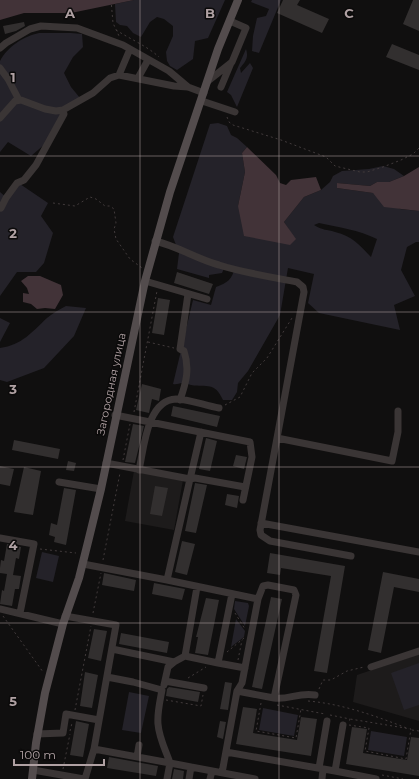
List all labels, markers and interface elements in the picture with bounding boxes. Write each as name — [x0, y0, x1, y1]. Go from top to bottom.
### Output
text: A — [64, 5, 76, 21]
text: B — [205, 5, 215, 21]
text: C — [344, 5, 354, 21]
text: 1 — [10, 69, 16, 85]
text: 2 — [9, 225, 17, 241]
street label: Загородная улица — [93, 331, 129, 437]
text: 3 — [8, 381, 17, 397]
text: 4 — [9, 537, 18, 553]
text: 5 — [9, 693, 17, 709]
scale bar — [14, 741, 104, 767]
text: 100 m — [20, 747, 56, 762]

